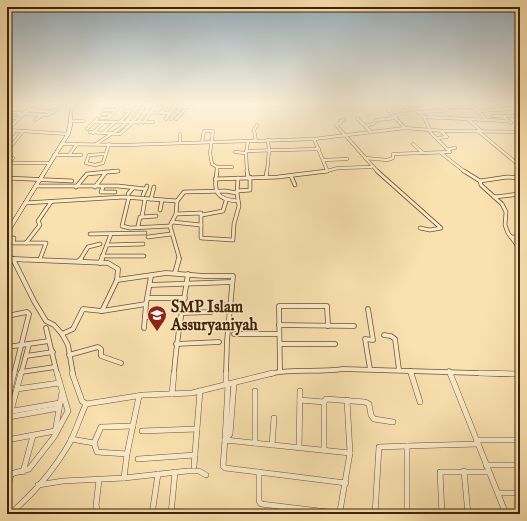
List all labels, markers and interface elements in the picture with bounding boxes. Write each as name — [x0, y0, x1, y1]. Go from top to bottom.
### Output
place label: SMP Islam Assuryaniyah — [170, 298, 258, 336]
school or university icon: SMP Islam Assuryaniyah — [146, 304, 168, 332]

